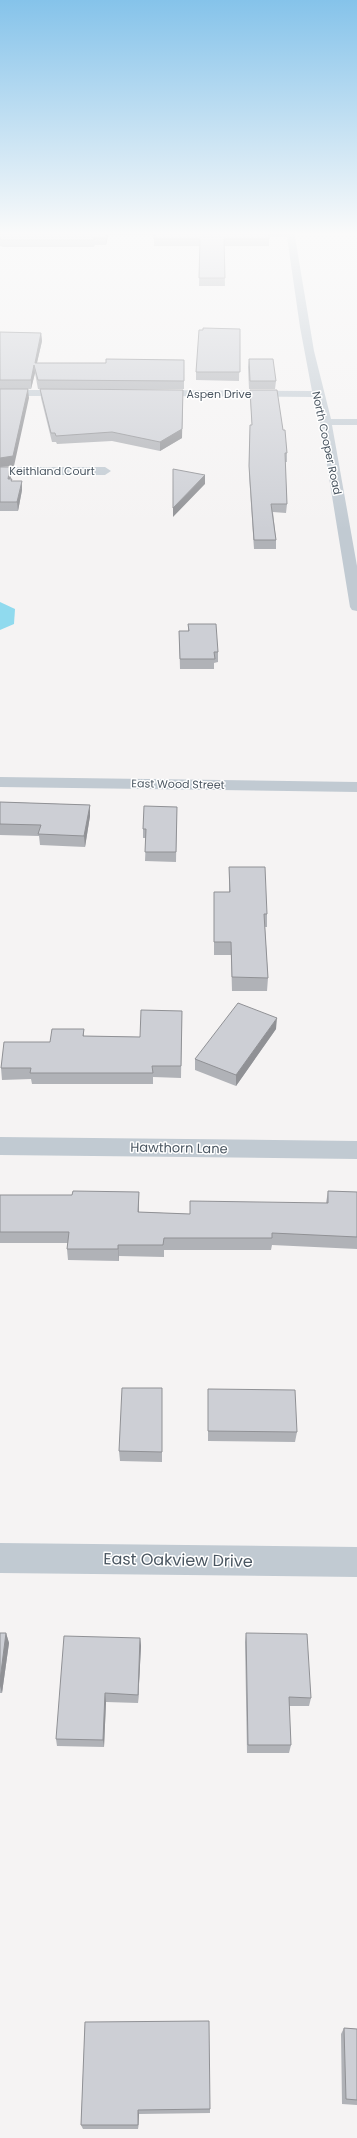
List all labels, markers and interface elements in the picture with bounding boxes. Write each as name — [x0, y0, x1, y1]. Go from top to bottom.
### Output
street label: Aspen Drive — [187, 386, 252, 402]
street label: North Cooper Road — [308, 390, 346, 496]
street label: Keithland Court — [9, 463, 95, 479]
street label: East Wood Street — [131, 775, 225, 793]
street label: Hawthorn Lane — [130, 1138, 228, 1158]
street label: East Oakview Drive — [103, 1547, 253, 1573]

